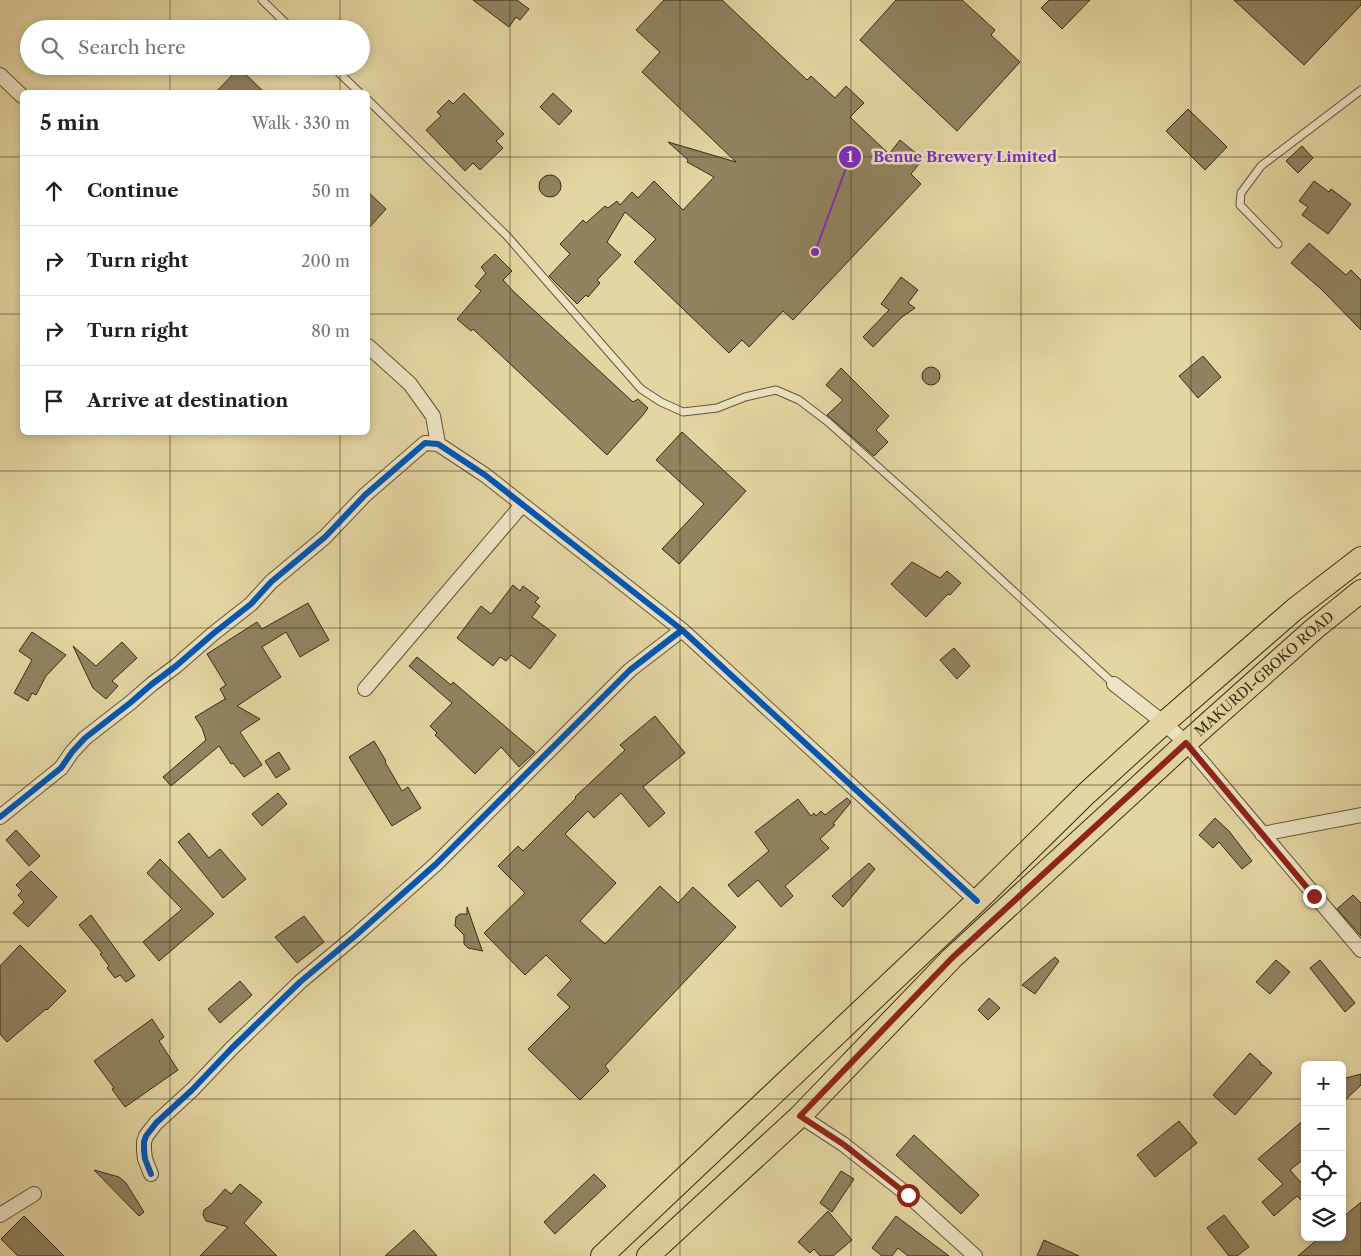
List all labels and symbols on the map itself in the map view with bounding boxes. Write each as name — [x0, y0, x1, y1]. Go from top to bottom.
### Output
callout: Benue Brewery Limited — [838, 142, 1067, 172]
text: 1 — [847, 147, 854, 166]
text: Benue Brewery Limited — [873, 147, 1057, 166]
street label: MAKURDI-GBOKO ROAD — [1191, 608, 1338, 740]
route end — [1303, 885, 1326, 908]
route start — [897, 1184, 920, 1207]

